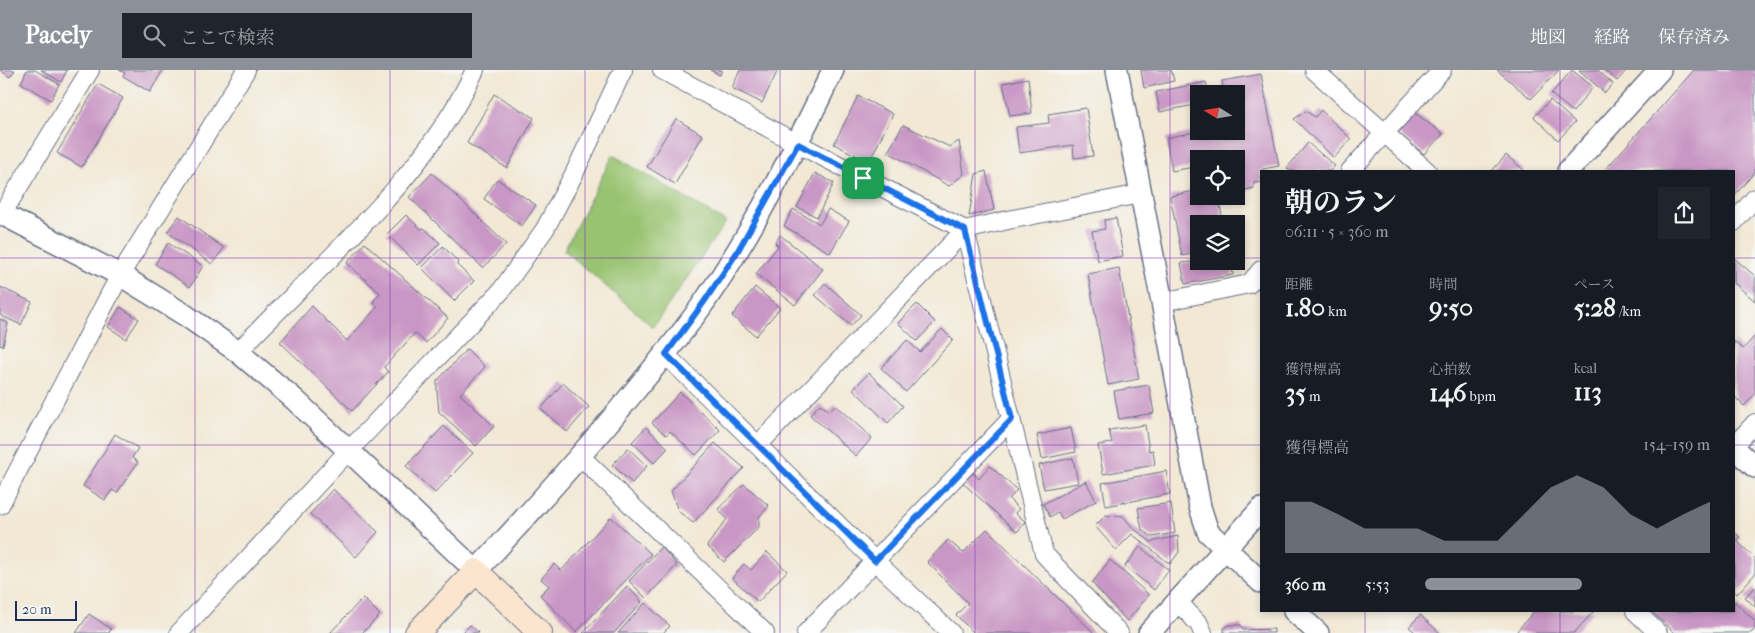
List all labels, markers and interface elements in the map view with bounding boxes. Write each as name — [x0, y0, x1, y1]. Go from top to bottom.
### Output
search box — [122, 13, 472, 58]
text: Pacely — [25, 21, 92, 49]
icon: search — [140, 21, 168, 49]
text: ここで検索 — [180, 27, 275, 49]
text: 地図 — [1530, 27, 1566, 48]
text: 経路 — [1594, 27, 1630, 48]
text: 保存済み — [1658, 27, 1730, 48]
north arrow — [1190, 85, 1245, 140]
map controls — [1190, 85, 1245, 270]
button: locate — [1190, 150, 1245, 205]
pin — [842, 157, 884, 199]
icon: arrive — [849, 164, 877, 192]
text: 朝のラン — [1285, 186, 1397, 219]
button: share — [1658, 187, 1710, 239]
button: layers — [1190, 215, 1245, 270]
text: 06:11 · 5 × 360 m — [1285, 222, 1389, 241]
text: 距離 — [1285, 276, 1313, 293]
text: 時間 — [1429, 276, 1457, 293]
text: ペース — [1574, 276, 1615, 293]
text: 1.80 — [1285, 293, 1325, 322]
text: 9:50 — [1429, 293, 1473, 322]
text: 5:28 — [1574, 293, 1616, 322]
text: km — [1325, 303, 1347, 320]
text: /km — [1616, 303, 1641, 320]
text: kcal — [1574, 360, 1597, 377]
text: 獲得標高 — [1285, 361, 1341, 378]
text: 心拍数 — [1429, 361, 1471, 378]
text: 113 — [1574, 377, 1602, 406]
text: 35 — [1285, 378, 1306, 407]
text: 146 — [1429, 378, 1467, 407]
text: m — [1306, 388, 1321, 405]
text: bpm — [1467, 388, 1496, 405]
text: 154–159 m — [1643, 435, 1710, 454]
text: 獲得標高 — [1285, 438, 1349, 457]
text: 360 m — [1285, 575, 1326, 594]
text: 5:53 — [1365, 575, 1389, 594]
scale bar — [15, 598, 78, 621]
text: 20 m — [22, 601, 52, 618]

